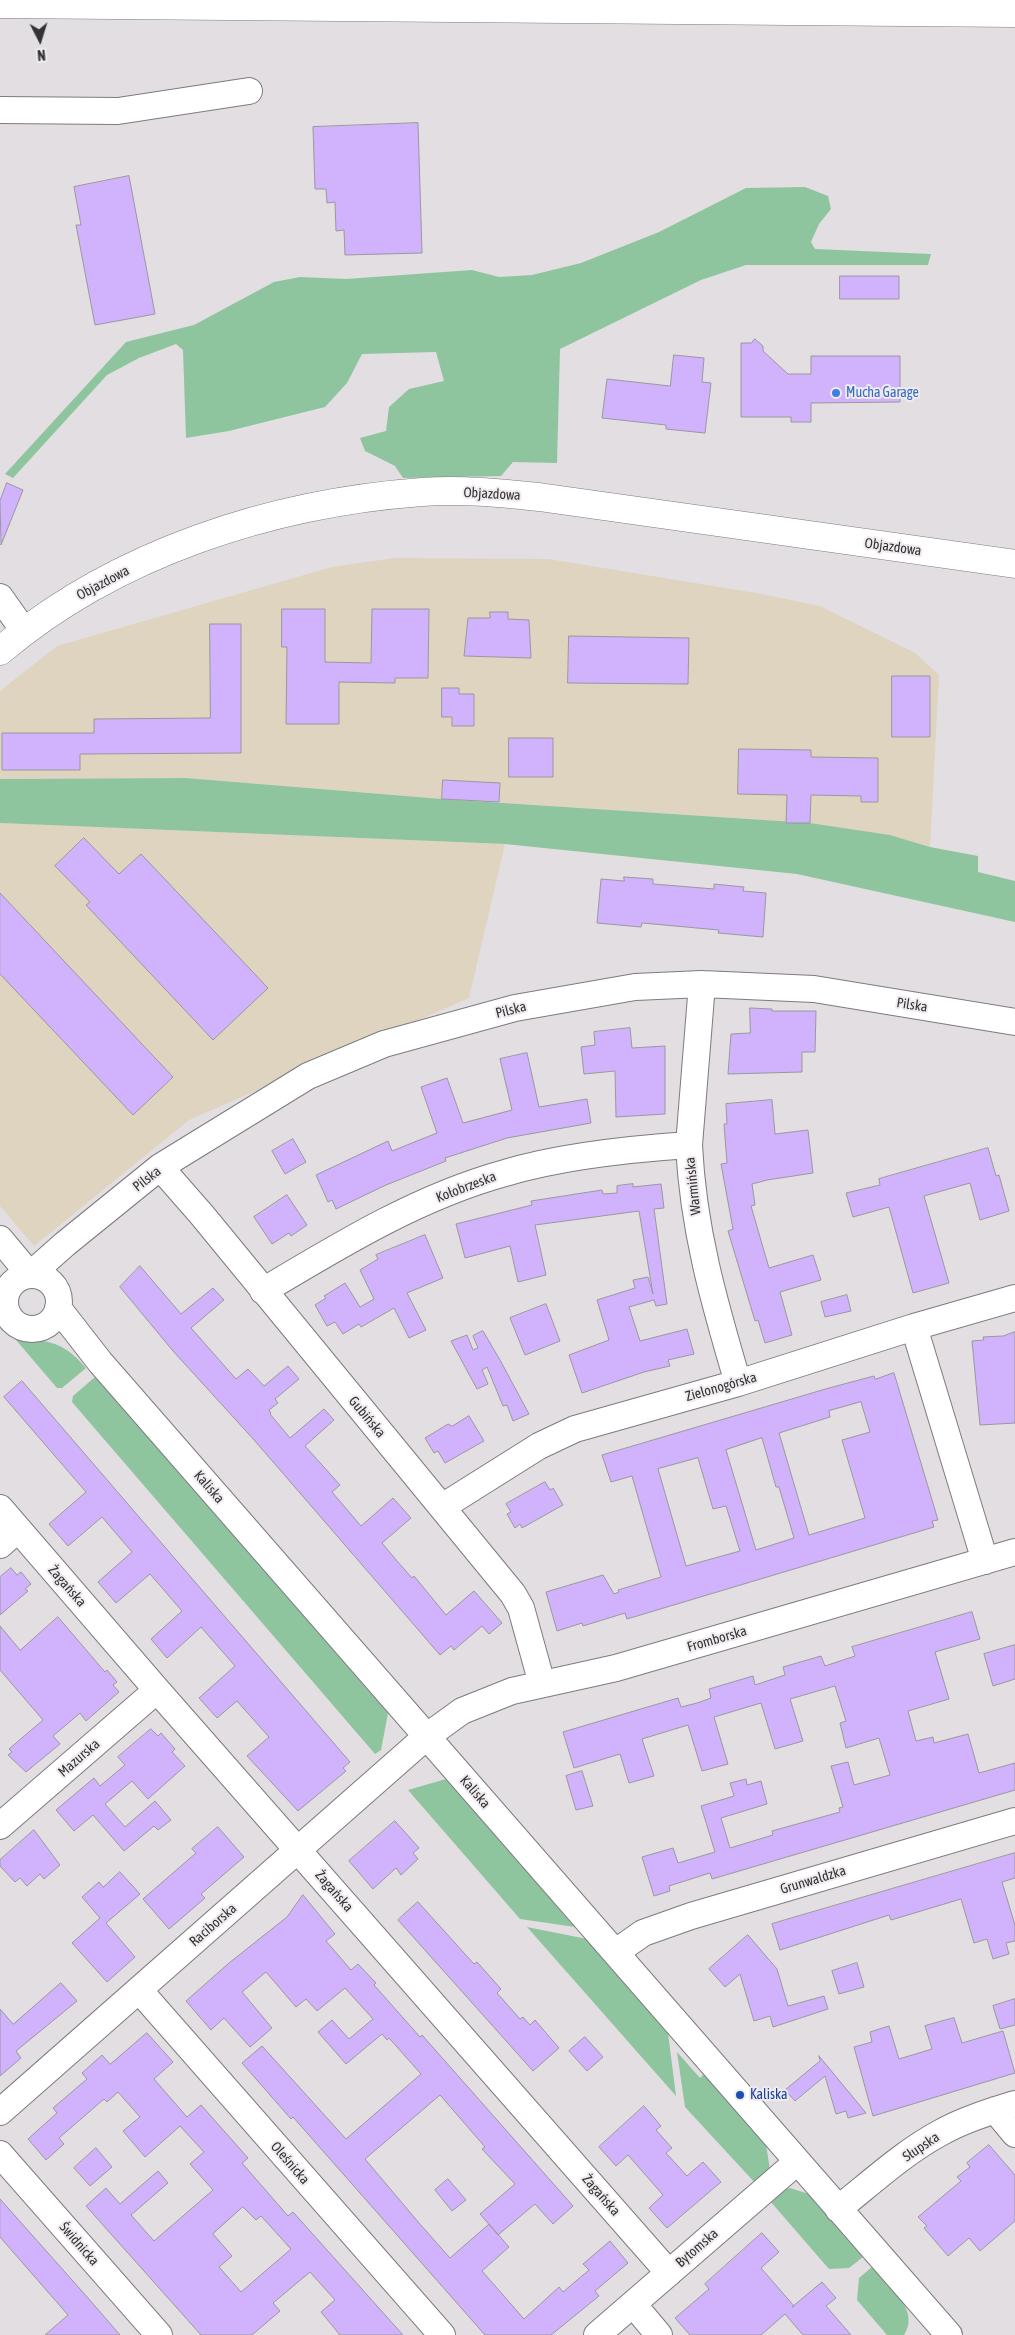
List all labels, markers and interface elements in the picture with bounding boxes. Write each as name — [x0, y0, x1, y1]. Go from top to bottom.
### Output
north arrow — [15, 15, 65, 65]
text: N — [37, 47, 46, 63]
place label: Mucha Garage — [846, 385, 919, 401]
marker: Mucha Garage — [830, 387, 842, 399]
street label: Objazdowa — [463, 484, 521, 504]
street label: Objazdowa — [863, 535, 923, 559]
street label: Objazdowa — [74, 562, 132, 604]
street label: Pilska — [895, 994, 929, 1016]
street label: Pilska — [494, 998, 528, 1022]
street label: Warmińska — [682, 1156, 704, 1216]
street label: Pilska — [130, 1163, 164, 1195]
street label: Kołobrzeska — [434, 1168, 498, 1206]
street label: Zielonogórska — [683, 1369, 759, 1405]
street label: Gubińska — [345, 1393, 389, 1441]
street label: Kaliska — [190, 1467, 228, 1507]
street label: Żagańska — [44, 1562, 90, 1610]
street label: Fromborska — [685, 1623, 749, 1655]
street label: Mazurska — [55, 1735, 103, 1781]
street label: Kaliska — [456, 1772, 494, 1812]
street label: Grunwaldzka — [778, 1862, 848, 1898]
street label: Żagańska — [311, 1867, 357, 1915]
street label: Raciborska — [186, 1900, 240, 1950]
place label: Kaliska — [750, 2087, 788, 2103]
marker: Kaliska — [734, 2089, 746, 2101]
street label: Słupska — [899, 2129, 943, 2165]
street label: Oleśnicka — [267, 2138, 313, 2188]
street label: Żagańska — [578, 2171, 624, 2219]
street label: Świdnicka — [56, 2219, 102, 2269]
street label: Bytomska — [672, 2225, 722, 2271]

